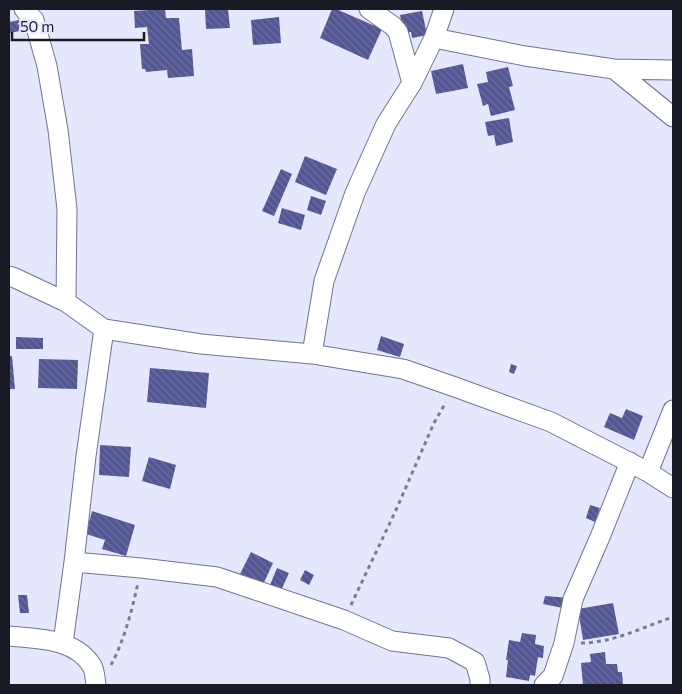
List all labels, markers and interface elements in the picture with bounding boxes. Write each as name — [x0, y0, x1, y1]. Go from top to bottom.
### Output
scale bar — [12, 10, 145, 42]
text: 50 m — [20, 17, 54, 35]

